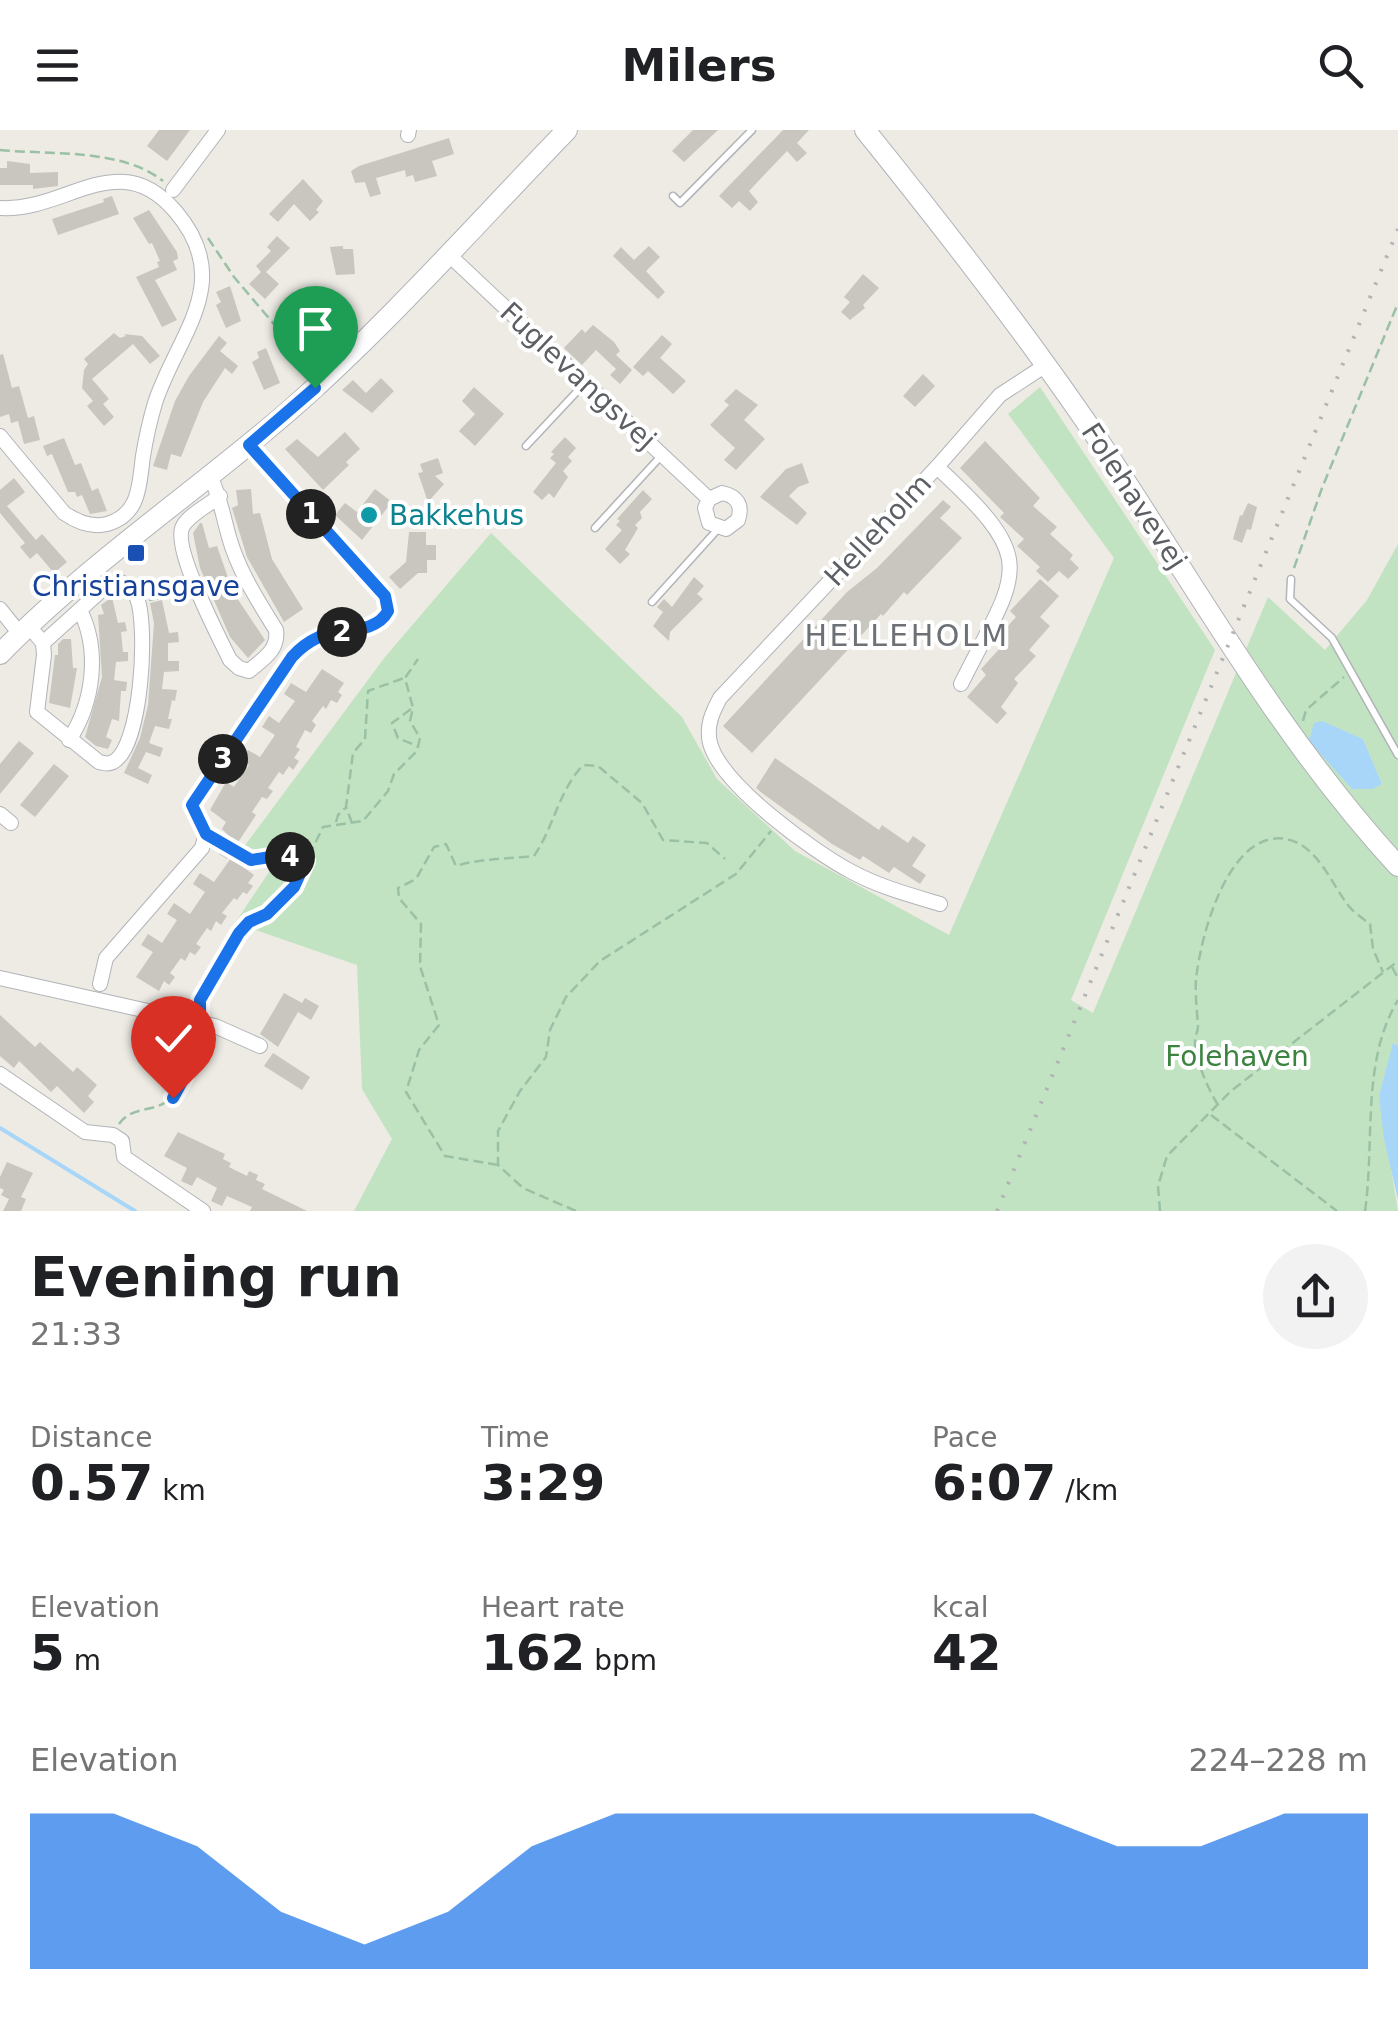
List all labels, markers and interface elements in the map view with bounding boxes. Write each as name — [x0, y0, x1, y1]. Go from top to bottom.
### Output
icon: menu — [30, 38, 85, 93]
icon: search — [1313, 38, 1368, 93]
text: Milers — [621, 39, 777, 92]
pin — [273, 286, 358, 389]
street label: Fuglevangsvej — [493, 296, 663, 456]
icon: arrive — [288, 301, 343, 356]
street label: Folehavevej — [1075, 417, 1193, 575]
street label: Helleholm — [818, 467, 938, 593]
pin: 1 — [286, 489, 336, 539]
text: 1 — [301, 497, 321, 530]
place label: Bakkehus — [389, 499, 524, 532]
marker: Bakkehus — [358, 504, 380, 526]
marker: Christiansgave — [125, 542, 147, 564]
place label: Christiansgave — [32, 570, 240, 603]
pin: 2 — [317, 607, 367, 657]
text: 2 — [332, 615, 352, 648]
district label: HELLEHOLM — [804, 618, 1010, 653]
pin: 3 — [198, 734, 248, 784]
text: 3 — [213, 742, 233, 775]
pin: 4 — [265, 832, 315, 882]
text: 4 — [280, 840, 300, 873]
pin — [131, 996, 216, 1099]
icon: check — [146, 1011, 201, 1066]
park label: Folehaven — [1165, 1040, 1309, 1073]
button: share — [1263, 1244, 1368, 1349]
text: Evening run — [30, 1245, 402, 1309]
text: 21:33 — [30, 1315, 122, 1353]
text: Distance — [30, 1421, 152, 1454]
text: Time — [481, 1421, 550, 1454]
text: Pace — [932, 1421, 997, 1454]
text: 0.57 — [30, 1454, 153, 1512]
text: 3:29 — [481, 1454, 605, 1512]
text: 6:07 — [932, 1454, 1056, 1512]
text: km — [153, 1474, 206, 1507]
text: /km — [1056, 1474, 1118, 1507]
text: Elevation — [30, 1591, 160, 1624]
text: Heart rate — [481, 1591, 625, 1624]
text: kcal — [932, 1591, 989, 1624]
text: 5 — [30, 1624, 65, 1682]
text: 162 — [481, 1624, 585, 1682]
text: 42 — [932, 1624, 1002, 1682]
text: m — [65, 1644, 101, 1677]
text: bpm — [585, 1644, 657, 1677]
text: Elevation — [30, 1741, 179, 1779]
text: 224–228 m — [1189, 1741, 1368, 1779]

